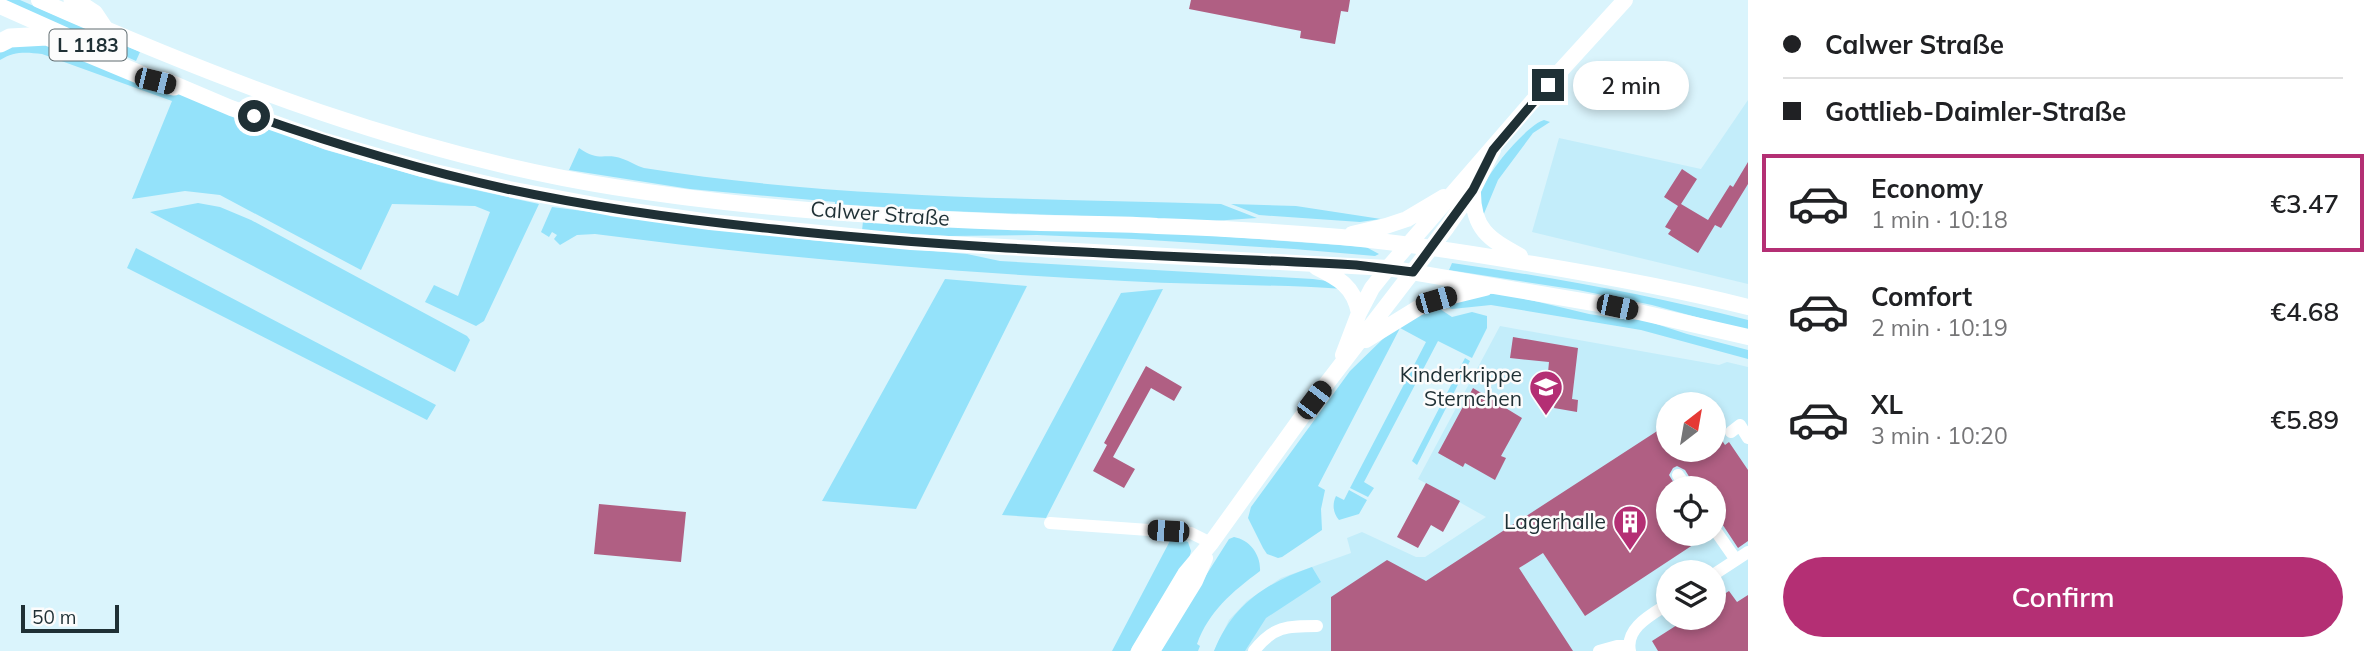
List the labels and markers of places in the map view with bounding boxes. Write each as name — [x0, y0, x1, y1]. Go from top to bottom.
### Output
place label: Kinderkrippe Sternchen — [1400, 361, 1522, 411]
school or university icon: Kinderkrippe Sternchen — [1527, 368, 1565, 417]
building icon: Lagerhalle — [1611, 503, 1649, 552]
place label: Lagerhalle — [1504, 508, 1606, 534]

